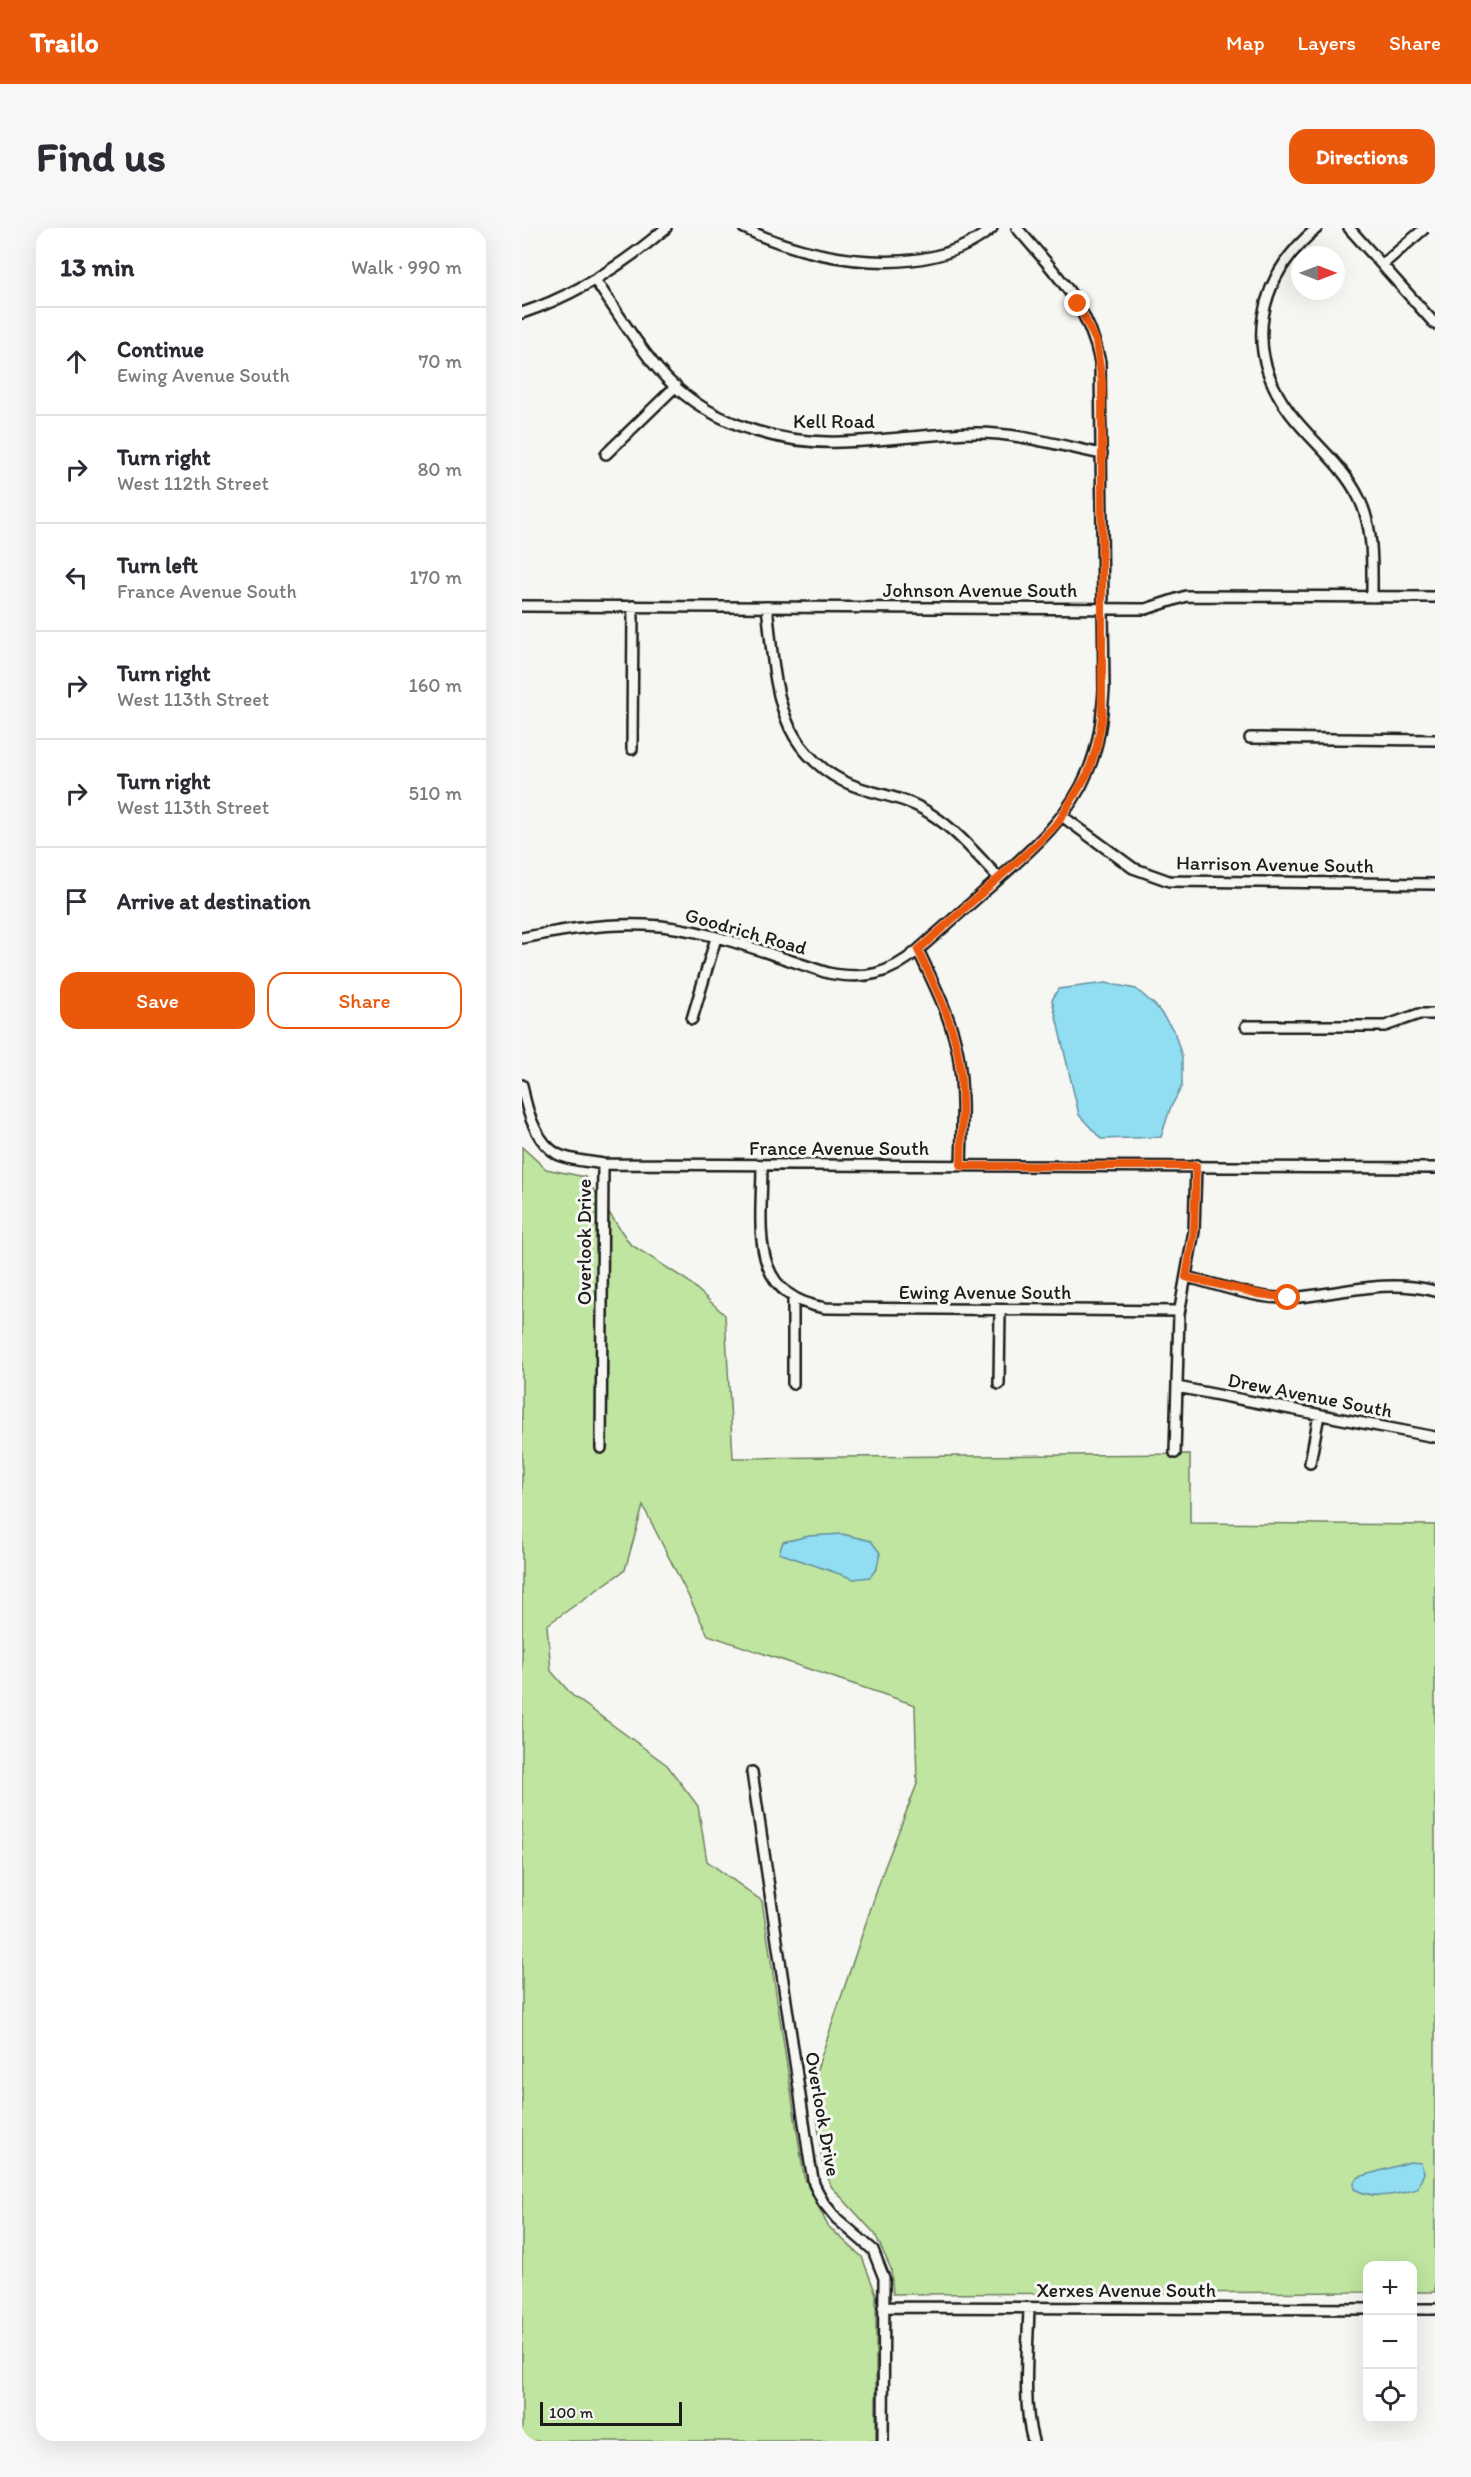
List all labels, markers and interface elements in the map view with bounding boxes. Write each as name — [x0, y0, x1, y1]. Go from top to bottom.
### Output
text: Trailo — [30, 25, 99, 59]
text: Map — [1226, 30, 1265, 55]
text: Layers — [1298, 30, 1356, 55]
text: Share — [1389, 30, 1441, 55]
button: Directions — [1289, 129, 1435, 184]
text: Find us — [36, 131, 166, 182]
north arrow — [1291, 246, 1345, 300]
text: 13 min — [60, 251, 134, 283]
text: Walk · 990 m — [351, 255, 462, 279]
route end — [1064, 290, 1090, 316]
text: Continue — [117, 336, 204, 363]
icon: ahead — [60, 345, 93, 378]
text: 70 m — [418, 349, 462, 373]
text: Ewing Avenue South — [117, 363, 290, 387]
street label: Kell Road — [793, 409, 875, 433]
text: Turn right — [117, 444, 211, 471]
icon: right — [60, 453, 93, 486]
text: 80 m — [417, 457, 462, 481]
text: West 112th Street — [117, 471, 269, 495]
text: Turn left — [117, 552, 198, 579]
icon: left — [60, 561, 93, 594]
text: 170 m — [409, 565, 462, 589]
street label: Johnson Avenue South — [883, 578, 1077, 602]
text: France Avenue South — [117, 579, 297, 603]
text: Turn right — [117, 660, 211, 687]
icon: right — [60, 669, 93, 702]
text: 160 m — [409, 673, 462, 697]
text: West 113th Street — [117, 687, 269, 711]
text: Turn right — [117, 768, 211, 795]
icon: right — [60, 777, 93, 810]
text: 510 m — [409, 781, 462, 805]
text: West 113th Street — [117, 795, 269, 819]
street label: Harrison Avenue South — [1176, 850, 1374, 878]
icon: arrive — [60, 885, 93, 918]
text: Arrive at destination — [117, 888, 311, 915]
street label: Goodrich Road — [682, 902, 810, 960]
button: Save — [60, 972, 255, 1029]
button: Share — [267, 972, 462, 1029]
street label: France Avenue South — [749, 1136, 929, 1160]
street label: Overlook Drive — [572, 1179, 596, 1305]
street label: Ewing Avenue South — [899, 1280, 1071, 1304]
route start — [1274, 1284, 1300, 1310]
street label: Drew Avenue South — [1226, 1367, 1394, 1423]
street label: Overlook Drive — [800, 2050, 846, 2178]
map controls — [1363, 2261, 1417, 2423]
button: + — [1363, 2261, 1417, 2315]
street label: Xerxes Avenue South — [1036, 2278, 1216, 2302]
button: − — [1363, 2315, 1417, 2369]
button: locate — [1363, 2369, 1417, 2423]
scale bar — [540, 2399, 682, 2426]
text: 100 m — [549, 2403, 593, 2422]

